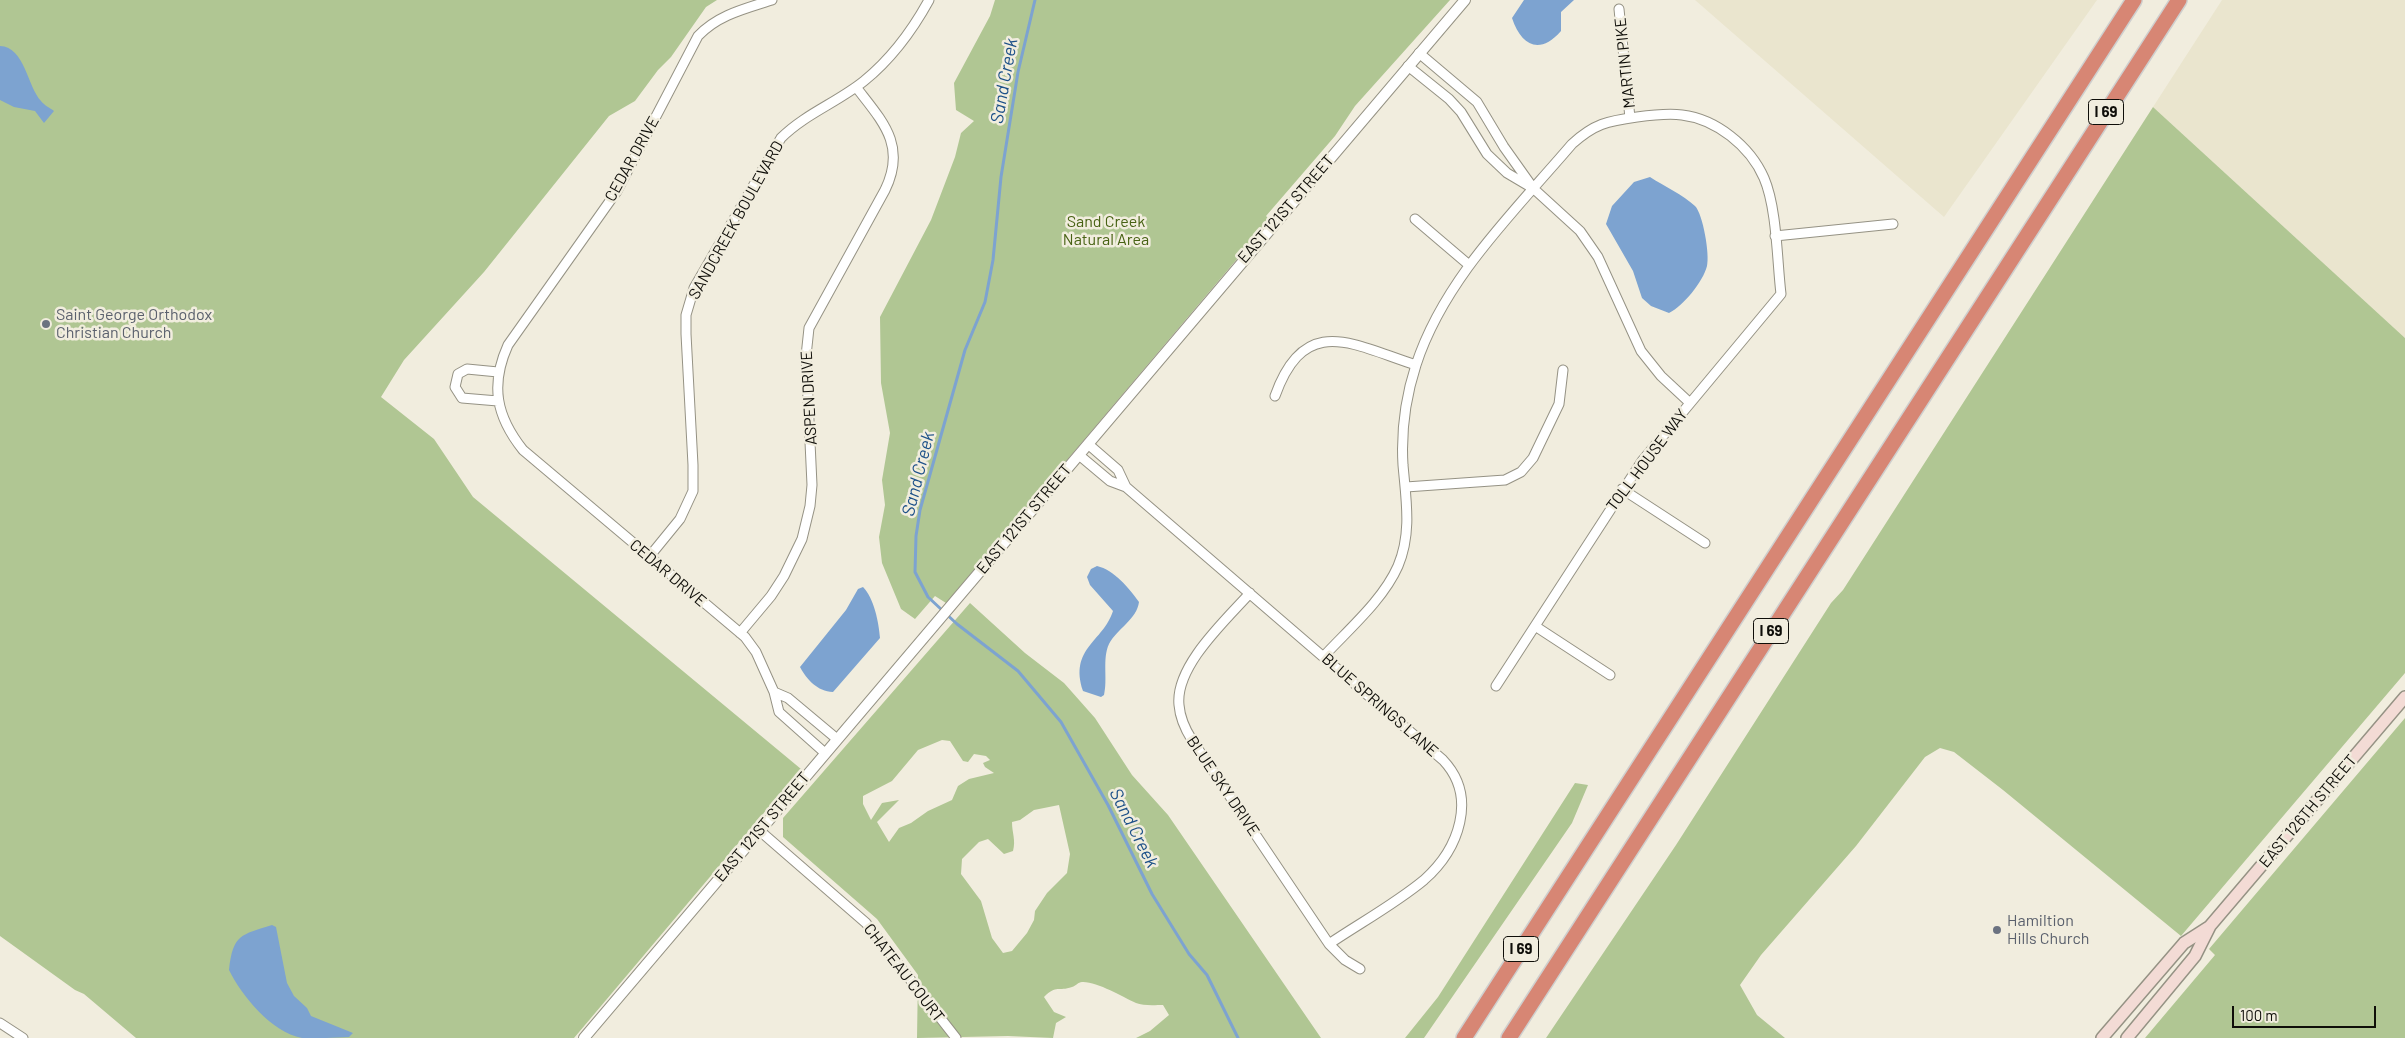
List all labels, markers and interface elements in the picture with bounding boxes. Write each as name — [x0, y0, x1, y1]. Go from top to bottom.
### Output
street label: MARTIN PIKE — [1611, 17, 1639, 109]
water label: Sand Creek — [986, 37, 1022, 125]
road number: I 69 — [2088, 100, 2124, 124]
street label: CEDAR DRIVE — [601, 113, 663, 205]
street label: SANDCREEK BOULEVARD — [684, 138, 788, 302]
street label: EAST 121ST STREET — [1234, 151, 1338, 267]
park label: Sand Creek Natural Area — [1063, 212, 1149, 250]
place label: Saint George Orthodox Christian Church — [56, 305, 212, 343]
marker: Saint George Orthodox Christian Church — [40, 318, 52, 330]
street label: ASPEN DRIVE — [797, 350, 821, 446]
street label: TOLL HOUSE WAY — [1602, 405, 1692, 515]
water label: Sand Creek — [897, 430, 939, 518]
street label: EAST 121ST STREET — [972, 460, 1076, 578]
street label: CEDAR DRIVE — [626, 535, 710, 611]
road number: I 69 — [1754, 618, 1788, 644]
street label: BLUE SPRINGS LANE — [1318, 649, 1442, 761]
street label: BLUE SKY DRIVE — [1182, 732, 1264, 840]
street label: EAST 126TH STREET — [2255, 751, 2361, 871]
street label: EAST 121ST STREET — [710, 768, 814, 886]
water label: Sand Creek — [1105, 785, 1163, 871]
place label: Hamiltion Hills Church — [2007, 911, 2089, 949]
street label: CHATEAU COURT — [860, 920, 948, 1026]
marker: Hamiltion Hills Church — [1991, 924, 2003, 936]
road number: I 69 — [1504, 936, 1538, 962]
scale bar — [2235, 996, 2379, 1028]
text: 100 m — [2240, 1006, 2278, 1024]

